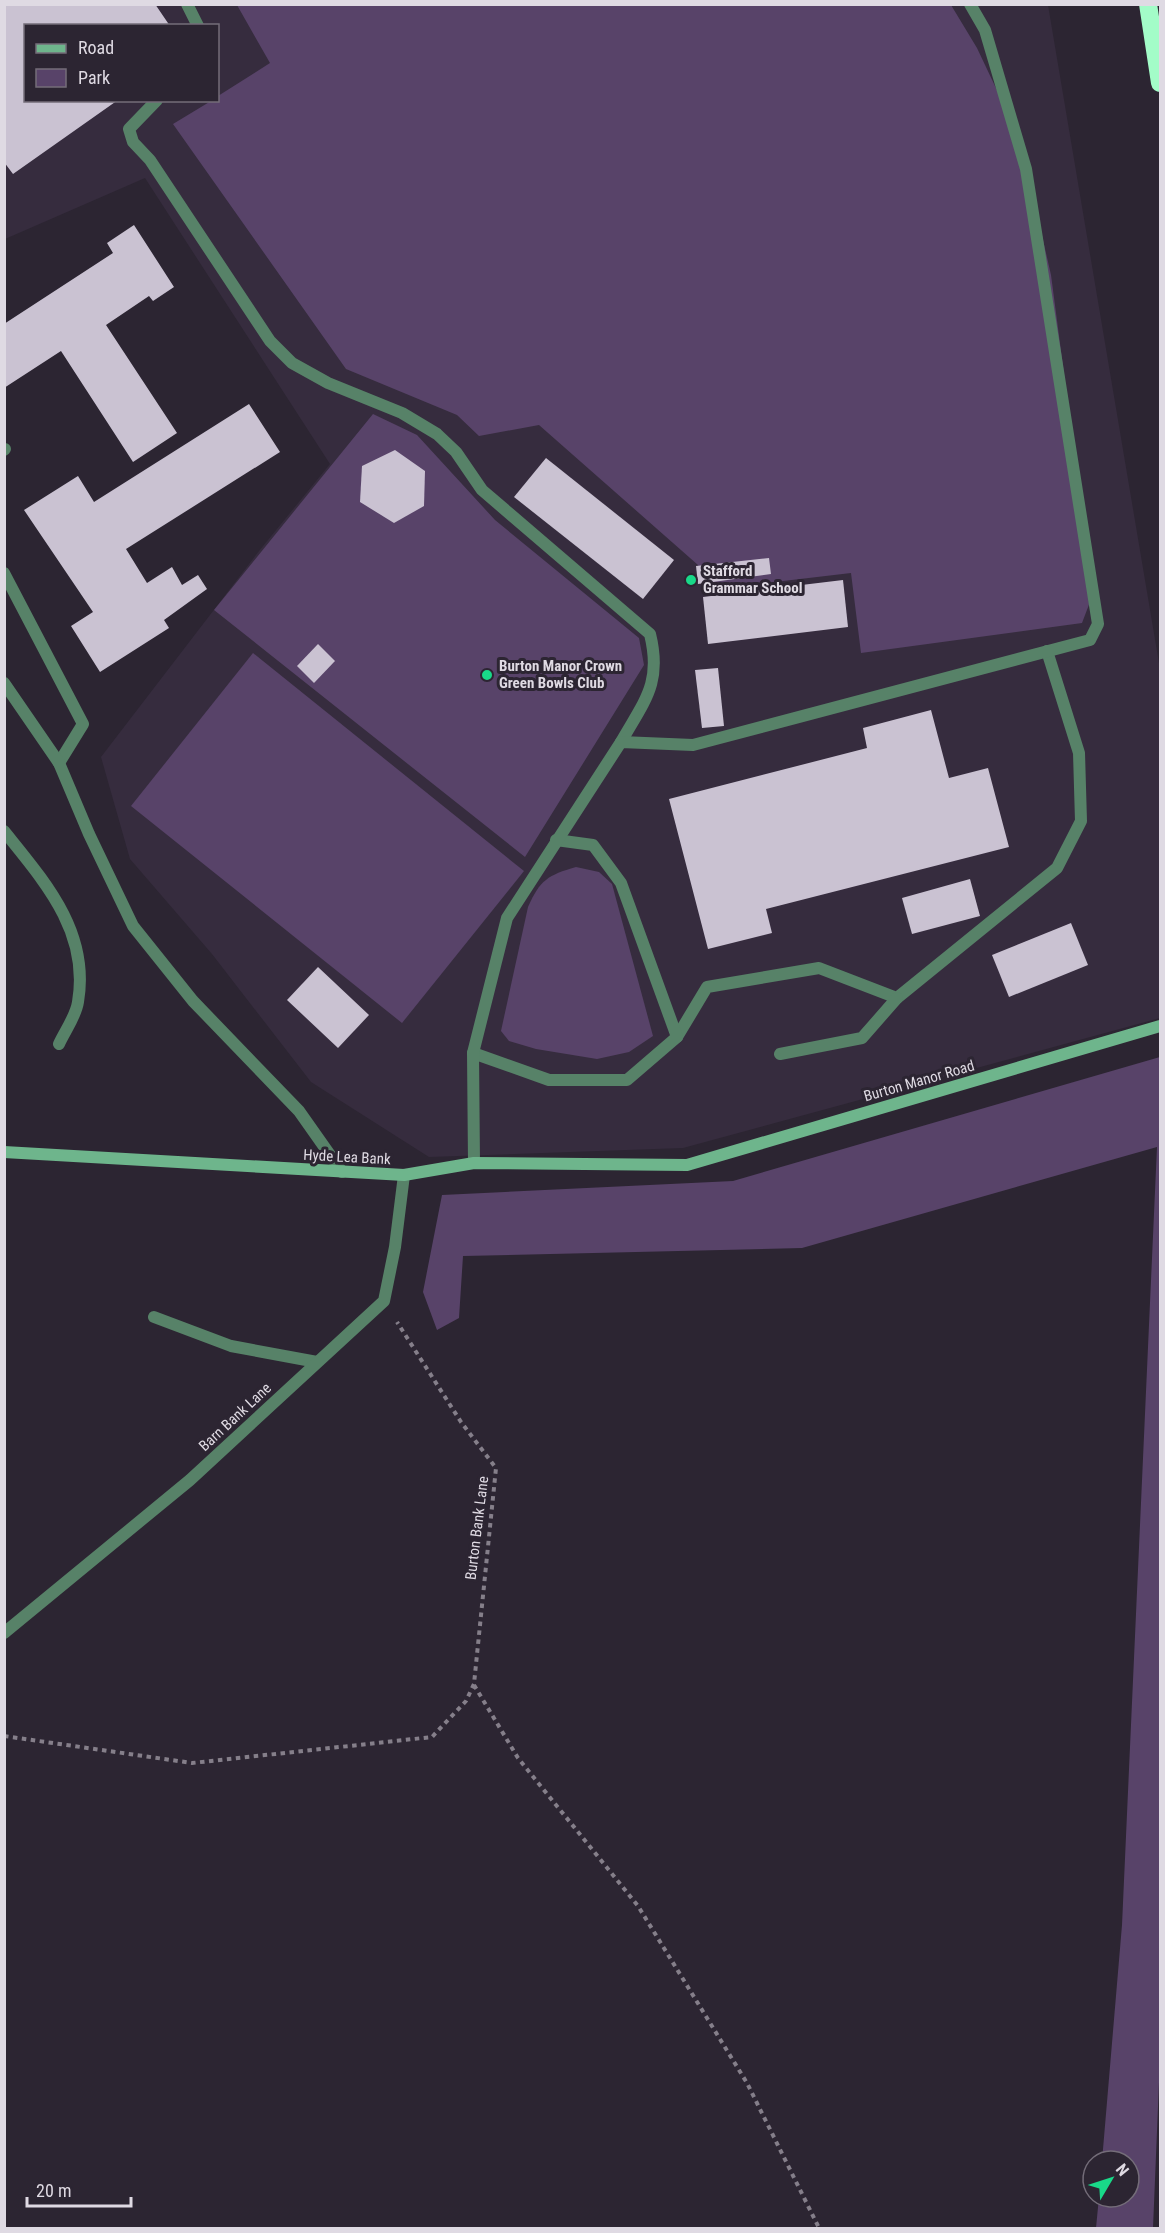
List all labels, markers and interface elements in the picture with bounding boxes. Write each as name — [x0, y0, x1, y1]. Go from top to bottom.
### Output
legend — [24, 24, 219, 102]
text: Road — [78, 37, 114, 58]
text: Park — [78, 67, 110, 88]
place label: Stafford Grammar School — [703, 562, 802, 597]
marker: Stafford Grammar School — [684, 573, 698, 587]
place label: Burton Manor Crown Green Bowls Club — [499, 657, 622, 692]
marker: Burton Manor Crown Green Bowls Club — [480, 668, 494, 682]
street label: Burton Manor Road — [862, 1057, 976, 1105]
street label: Hyde Lea Bank — [303, 1146, 391, 1168]
street label: Barn Bank Lane — [195, 1379, 275, 1455]
street label: Burton Bank Lane — [462, 1475, 492, 1581]
north arrow — [1081, 2149, 1141, 2209]
text: N — [1112, 2160, 1133, 2180]
scale bar — [27, 2170, 130, 2208]
text: 20 m — [36, 2180, 71, 2201]

